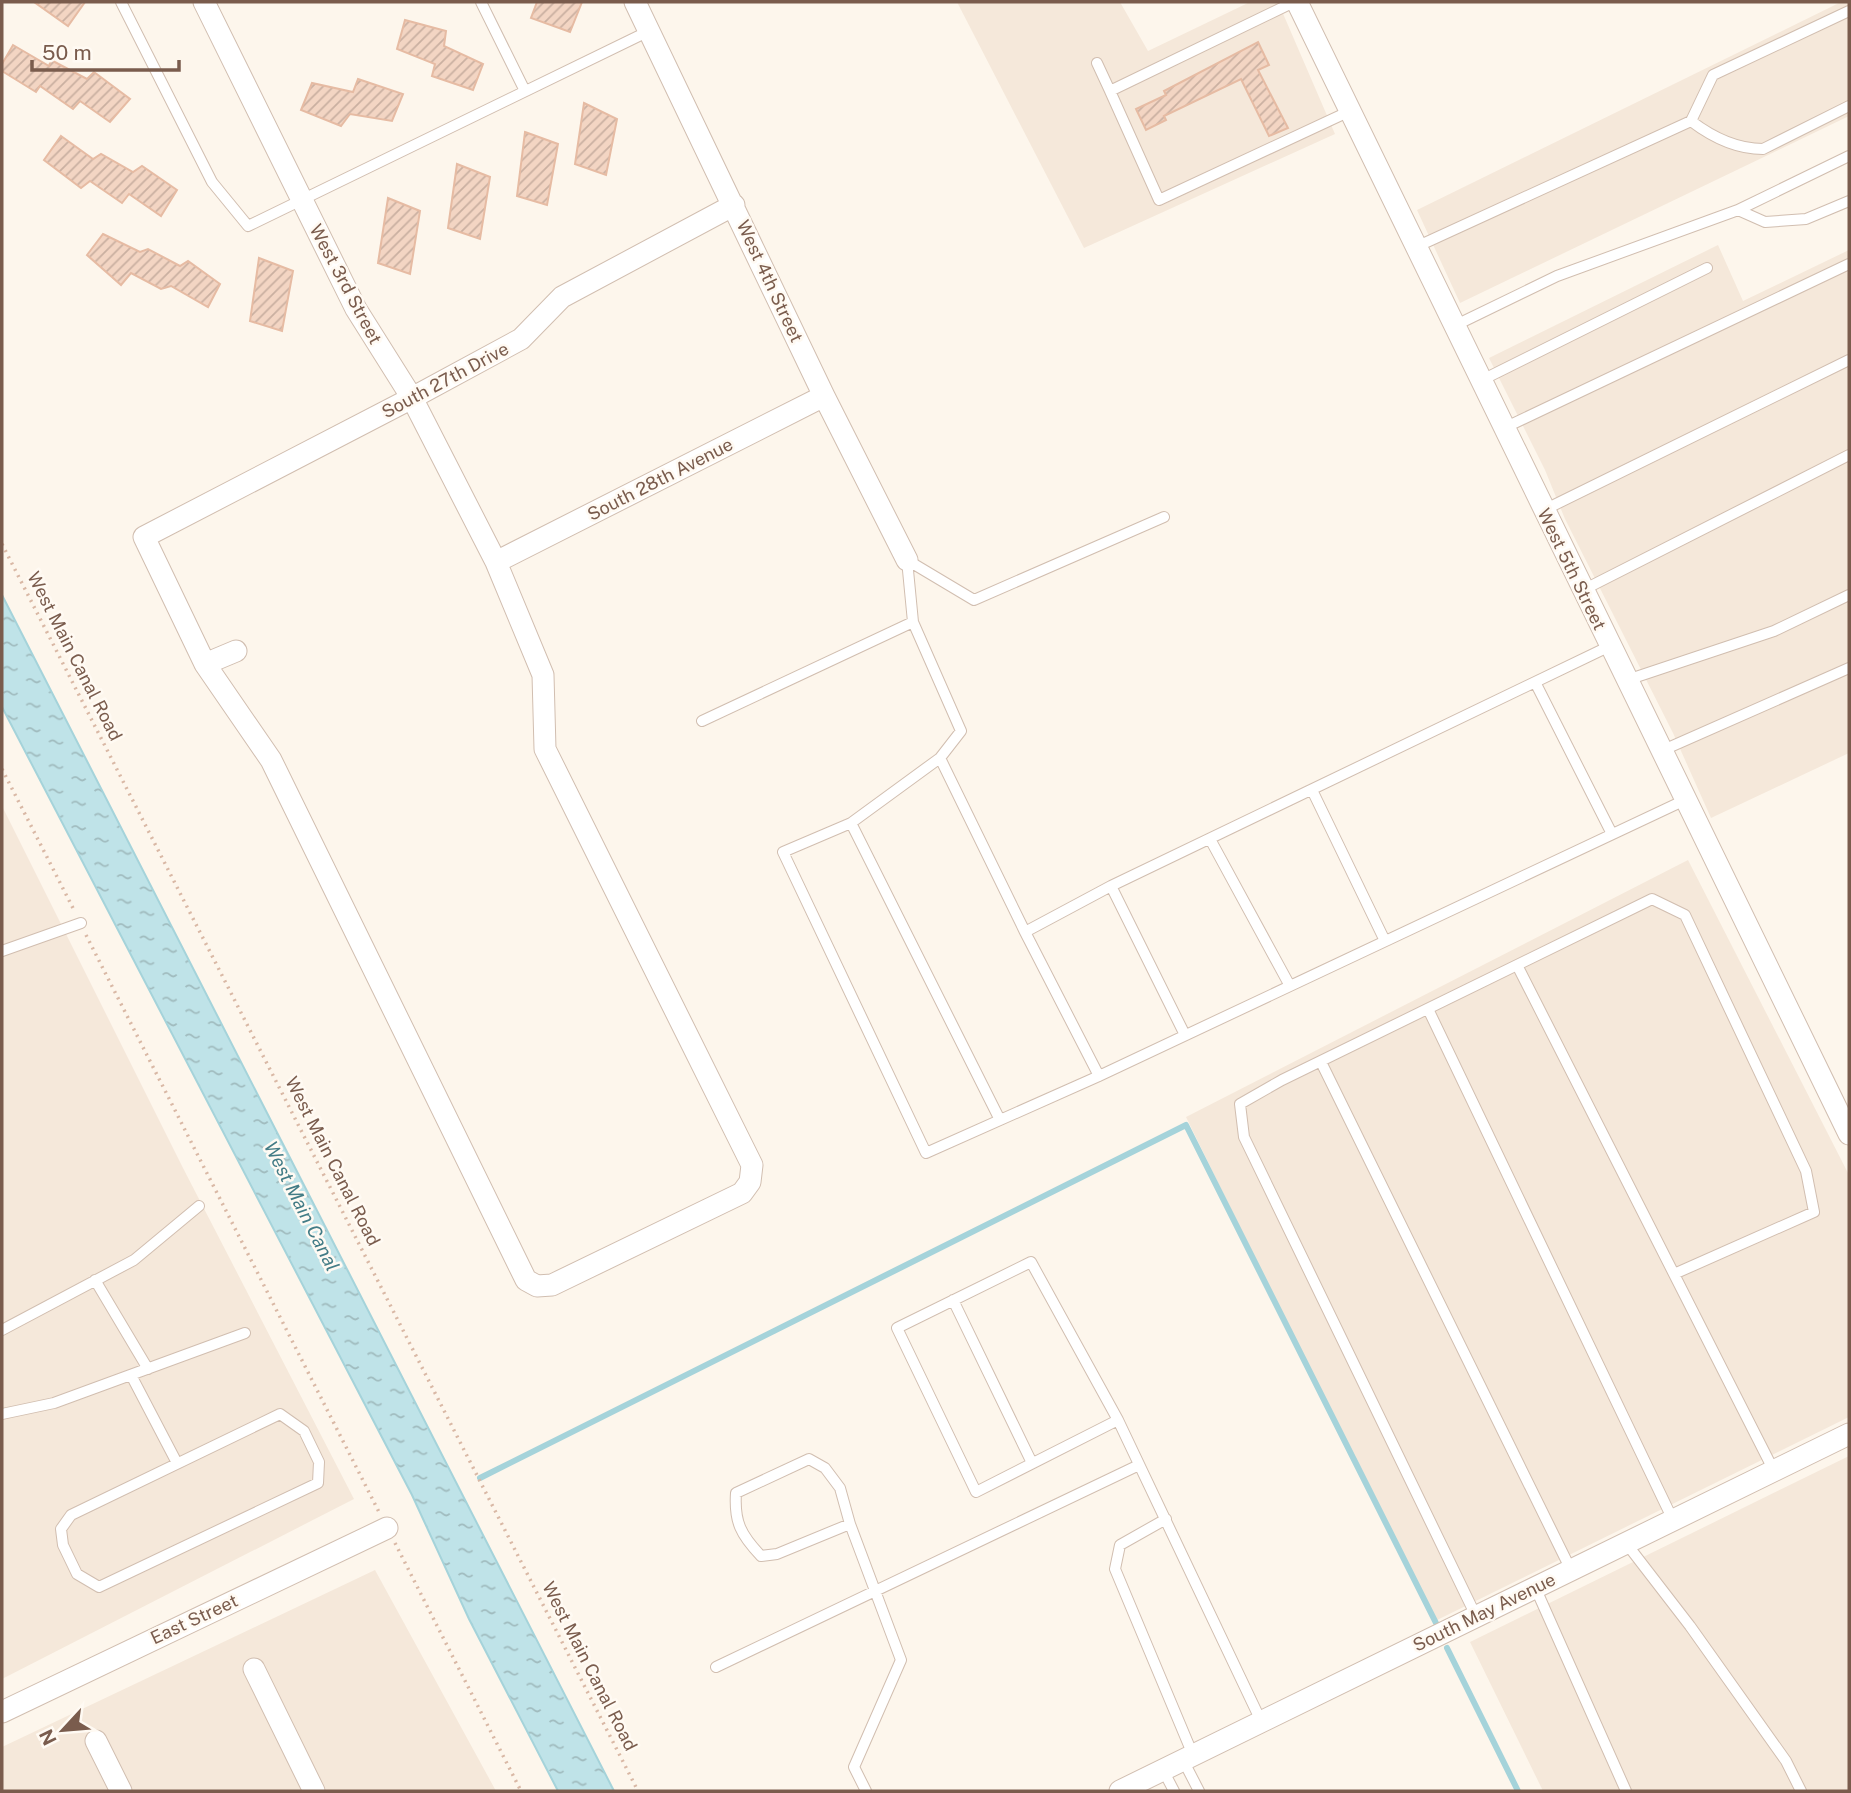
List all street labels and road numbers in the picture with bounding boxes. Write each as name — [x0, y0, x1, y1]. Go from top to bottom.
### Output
street label: West 4th Street — [733, 217, 807, 345]
street label: West 3rd Street — [306, 220, 386, 348]
street label: South 27th Drive — [378, 338, 512, 422]
street label: South 28th Avenue — [584, 433, 736, 525]
street label: West 5th Street — [1533, 505, 1611, 633]
street label: West Main Canal Road — [23, 568, 127, 744]
street label: West Main Canal Road — [281, 1073, 385, 1249]
street label: South May Avenue — [1409, 1568, 1559, 1656]
street label: West Main Canal Road — [538, 1578, 642, 1754]
street label: East Street — [147, 1590, 241, 1648]

